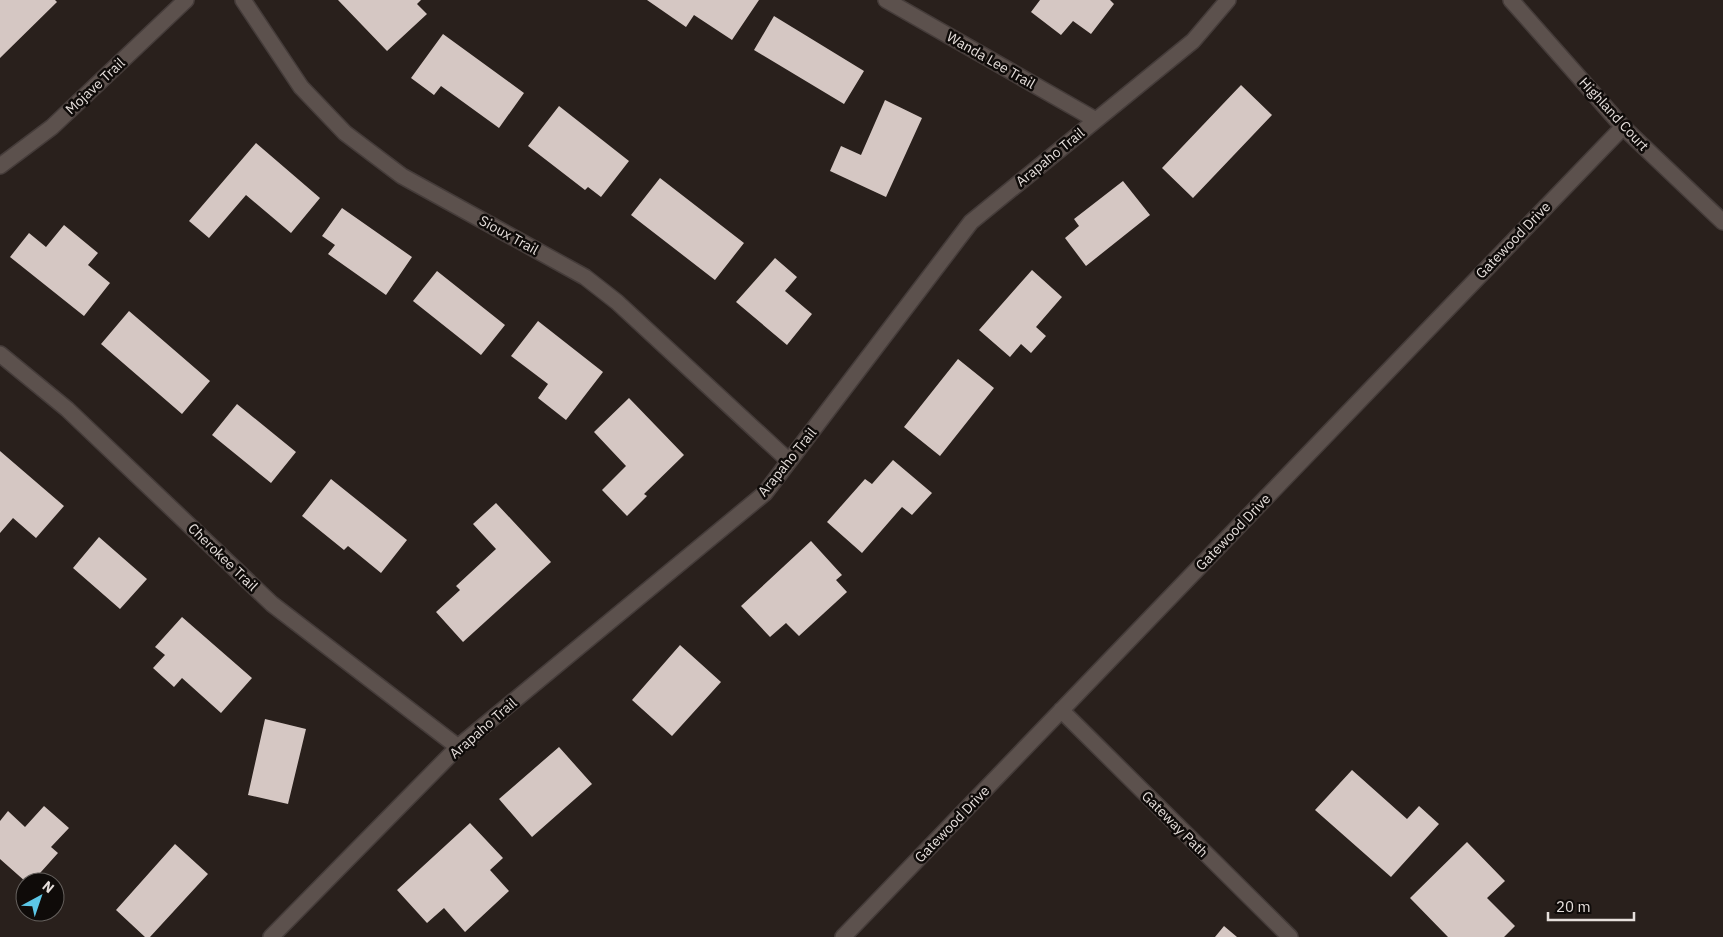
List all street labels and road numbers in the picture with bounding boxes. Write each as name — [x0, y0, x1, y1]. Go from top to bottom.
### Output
street label: Wanda Lee Trail — [943, 27, 1039, 93]
street label: Mojave Trail — [61, 54, 129, 118]
street label: Highland Court — [1575, 73, 1653, 155]
street label: Arapaho Trail — [1012, 124, 1088, 190]
street label: Gatewood Drive — [1472, 198, 1554, 282]
street label: Sioux Trail — [476, 211, 542, 259]
street label: Arapaho Trail — [754, 424, 820, 500]
street label: Gatewood Drive — [1192, 490, 1274, 574]
street label: Cherokee Trail — [184, 519, 262, 595]
street label: Arapaho Trail — [446, 694, 521, 762]
street label: Gatewood Drive — [911, 782, 993, 866]
street label: Gateway Path — [1138, 787, 1212, 861]

